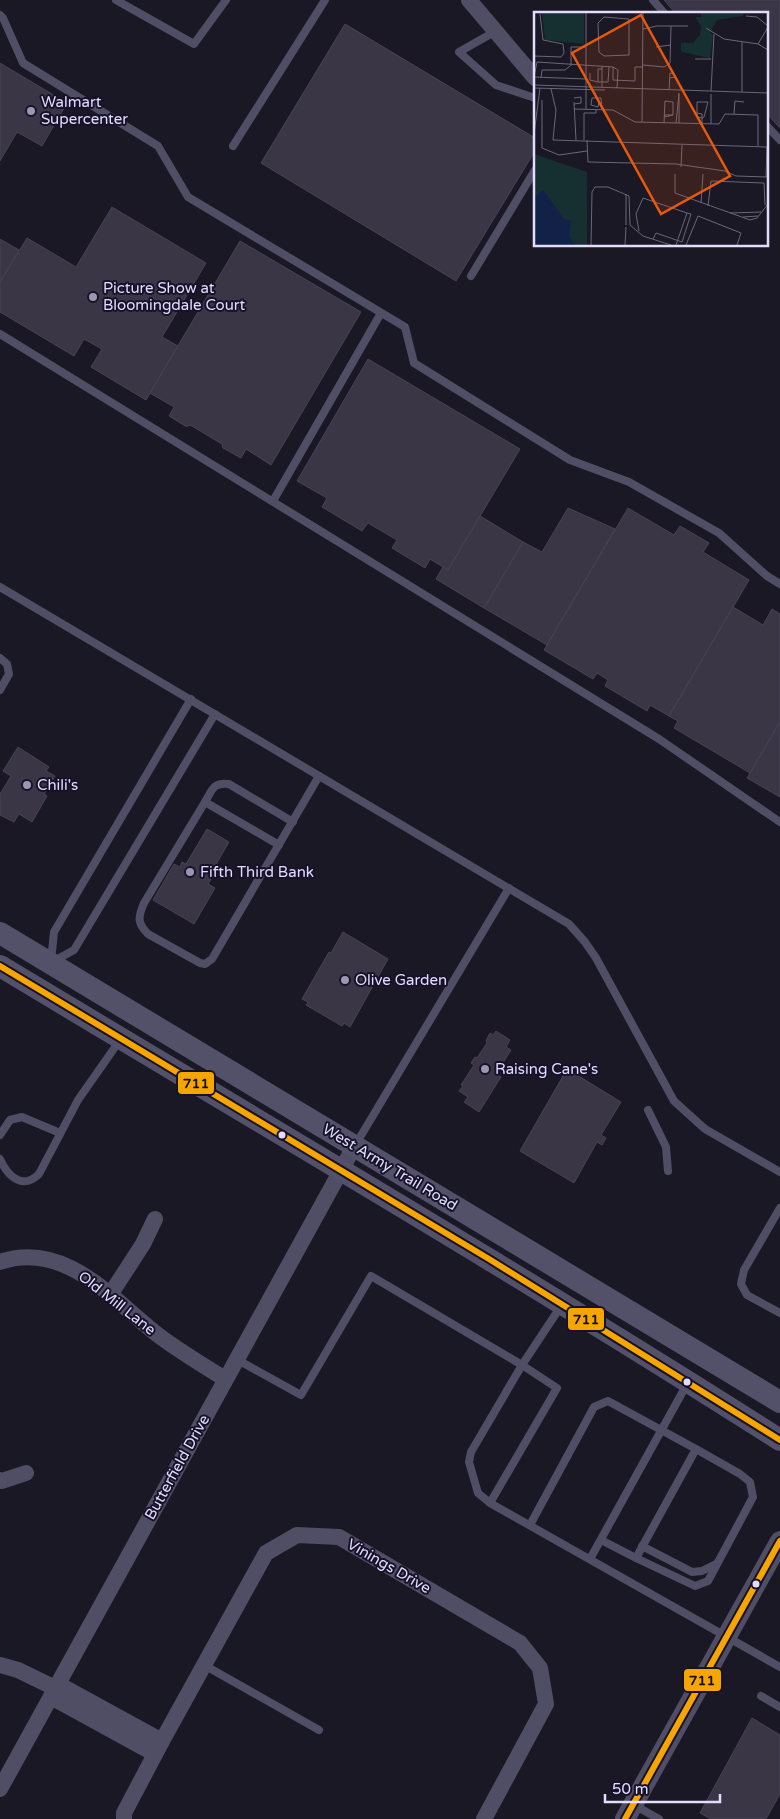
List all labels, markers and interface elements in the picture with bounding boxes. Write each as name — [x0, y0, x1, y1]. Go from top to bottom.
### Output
inset map — [534, 12, 768, 246]
place label: Walmart Supercenter — [41, 93, 128, 128]
marker: Walmart Supercenter — [25, 105, 37, 117]
place label: Picture Show at Bloomingdale Court — [103, 279, 246, 314]
marker: Picture Show at Bloomingdale Court — [87, 291, 99, 303]
place label: Chili's — [37, 776, 78, 794]
marker: Chili's — [21, 779, 33, 791]
place label: Fifth Third Bank — [200, 863, 314, 881]
marker: Fifth Third Bank — [184, 866, 196, 878]
place label: Olive Garden — [355, 971, 447, 989]
marker: Olive Garden — [339, 974, 351, 986]
place label: Raising Cane's — [495, 1060, 598, 1078]
marker: Raising Cane's — [479, 1063, 491, 1075]
line badge: 711 — [177, 1071, 215, 1095]
text: 711 — [183, 1075, 209, 1092]
street label: West Army Trail Road — [320, 1120, 460, 1214]
unlabelled marker — [277, 1130, 287, 1140]
street label: Old Mill Lane — [75, 1267, 159, 1339]
line badge: 711 — [567, 1307, 605, 1331]
text: 711 — [573, 1311, 599, 1328]
unlabelled marker — [682, 1377, 692, 1387]
street label: Butterfield Drive — [141, 1411, 213, 1523]
street label: Vinings Drive — [344, 1535, 434, 1597]
unlabelled marker — [751, 1579, 761, 1589]
line badge: 711 — [683, 1668, 722, 1692]
text: 711 — [689, 1672, 715, 1689]
scale bar — [605, 1772, 720, 1804]
text: 50 m — [612, 1780, 649, 1798]

